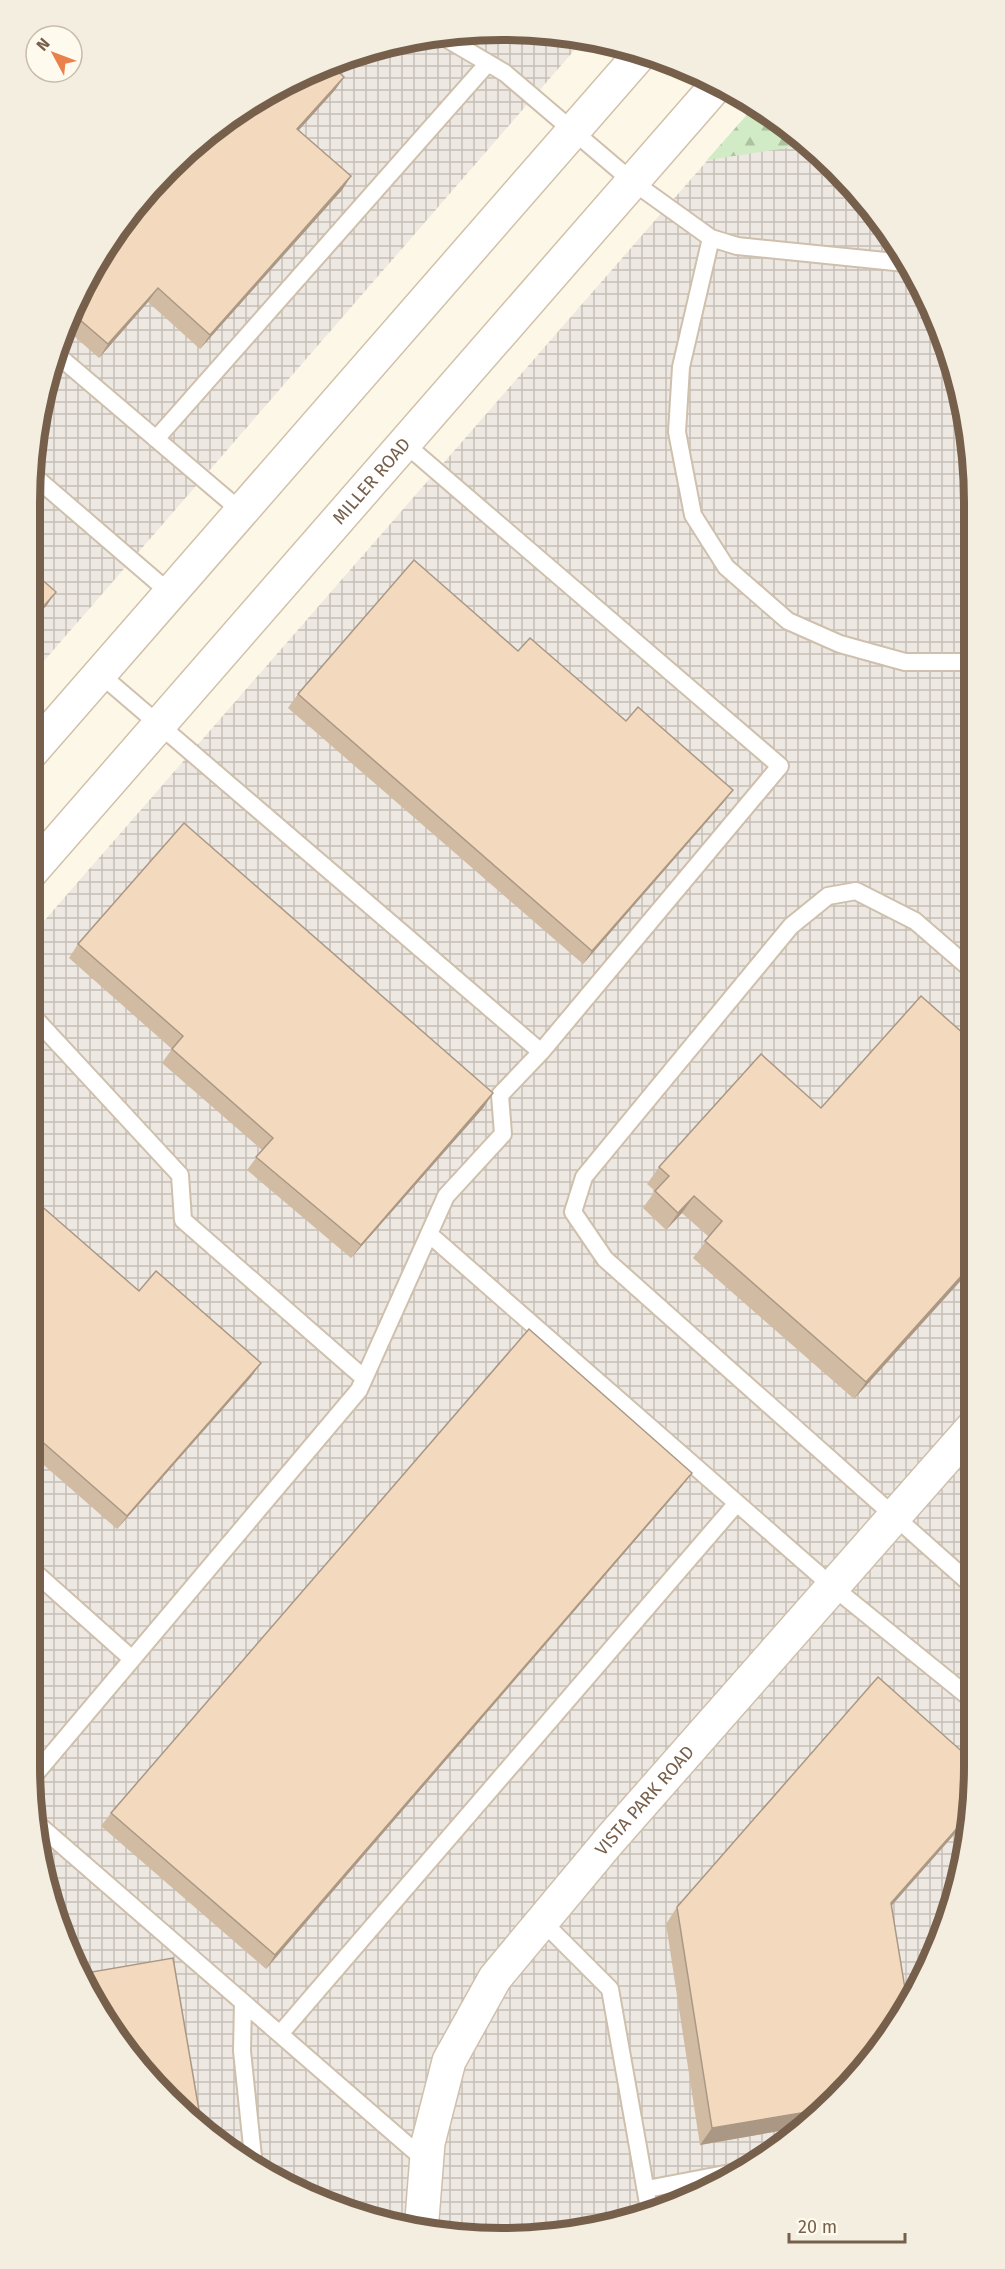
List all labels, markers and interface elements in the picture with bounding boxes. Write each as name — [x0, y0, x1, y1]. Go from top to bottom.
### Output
north arrow — [24, 24, 84, 84]
text: N — [32, 34, 54, 55]
street label: MILLER ROAD — [328, 433, 415, 529]
street label: VISTA PARK ROAD — [591, 1741, 699, 1860]
scale bar — [789, 2206, 904, 2244]
text: 20 m — [798, 2216, 837, 2238]

